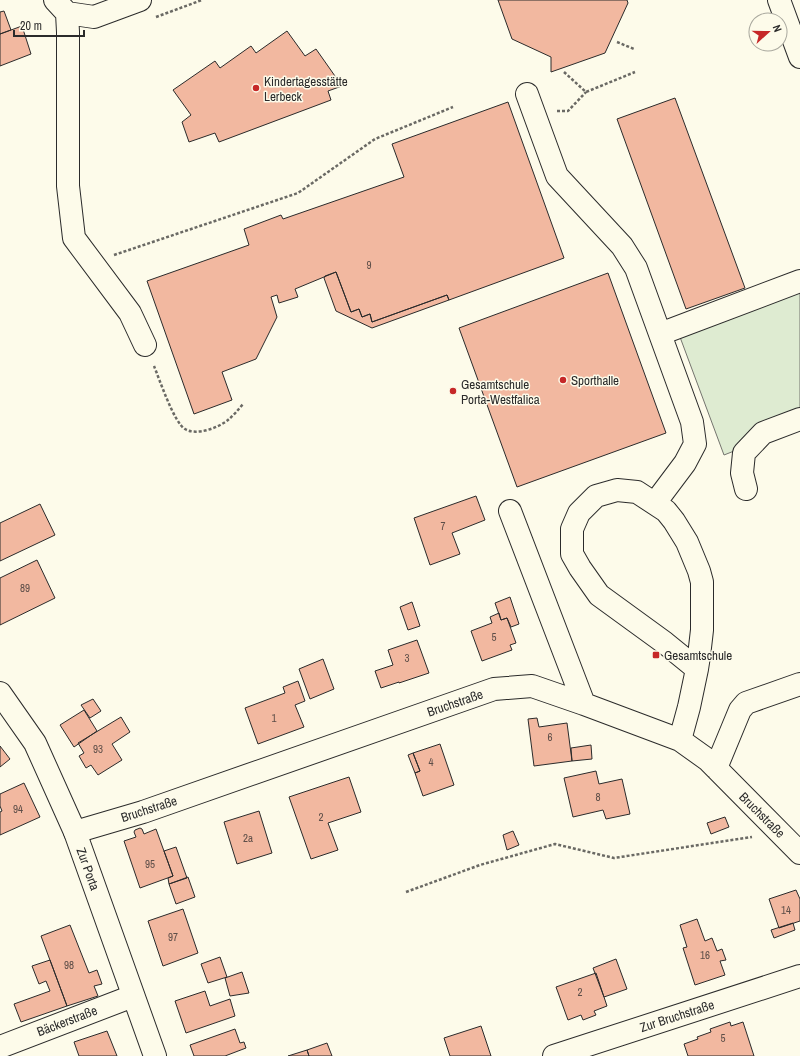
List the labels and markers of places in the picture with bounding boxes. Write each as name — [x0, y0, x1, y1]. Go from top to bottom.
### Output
place label: Kindertagesstätte Lerbeck — [264, 73, 348, 105]
marker: Kindertagesstätte Lerbeck — [251, 83, 261, 93]
place label: Sporthalle — [571, 372, 619, 389]
marker: Sporthalle — [558, 375, 568, 385]
place label: Gesamtschule Porta-Westfalica — [461, 376, 540, 408]
marker: Gesamtschule Porta-Westfalica — [448, 386, 458, 396]
place label: Gesamtschule — [664, 647, 732, 664]
marker: Gesamtschule — [651, 650, 661, 660]

